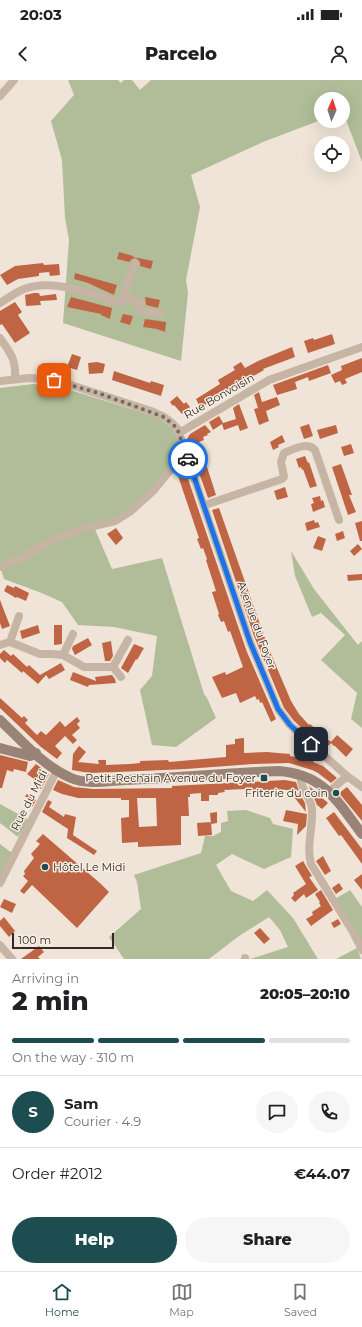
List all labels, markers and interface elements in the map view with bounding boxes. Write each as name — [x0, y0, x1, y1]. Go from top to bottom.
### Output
text: 20:03 — [20, 5, 62, 24]
icon: back — [12, 43, 34, 65]
text: Parcelo — [145, 43, 217, 65]
icon: person — [328, 43, 350, 65]
north arrow — [314, 92, 350, 128]
map controls — [314, 92, 350, 172]
button: locate — [314, 136, 350, 172]
pin — [37, 363, 71, 397]
icon: bag — [43, 369, 65, 391]
street label: Rue Bonvoisin — [181, 370, 257, 422]
courier — [168, 439, 208, 479]
icon: car — [177, 448, 199, 470]
street label: Avenue du Foyer — [235, 579, 279, 671]
pin — [294, 727, 328, 761]
icon: home — [300, 733, 322, 755]
street label: Rue du Midi — [8, 767, 50, 833]
place label: Petit-Rechain Avenue du Foyer — [85, 771, 256, 785]
marker: Petit-Rechain Avenue du Foyer — [259, 773, 269, 783]
place label: Friterie du coin — [245, 786, 328, 800]
marker: Friterie du coin — [331, 788, 341, 798]
place label: Hôtel Le Midi — [53, 860, 125, 874]
marker: Hôtel Le Midi — [40, 862, 50, 872]
scale bar — [12, 931, 114, 950]
text: 100 m — [18, 933, 51, 947]
text: Arriving in — [12, 970, 79, 986]
text: 20:05–20:10 — [260, 984, 350, 1003]
text: 2 min — [12, 985, 89, 1017]
text: On the way · 310 m — [12, 1049, 134, 1065]
button: chat — [256, 1091, 298, 1133]
button: phone — [308, 1091, 350, 1133]
text: Sam — [64, 1094, 99, 1113]
text: S — [28, 1102, 38, 1121]
text: Courier · 4.9 — [64, 1113, 141, 1129]
text: Order #2012 — [12, 1164, 102, 1183]
text: €44.07 — [294, 1164, 350, 1183]
button: Help — [12, 1217, 177, 1263]
button: Share — [185, 1217, 350, 1263]
tab: Home — [45, 1281, 79, 1319]
tab: Map — [169, 1281, 194, 1319]
tab: Saved — [284, 1281, 317, 1319]

